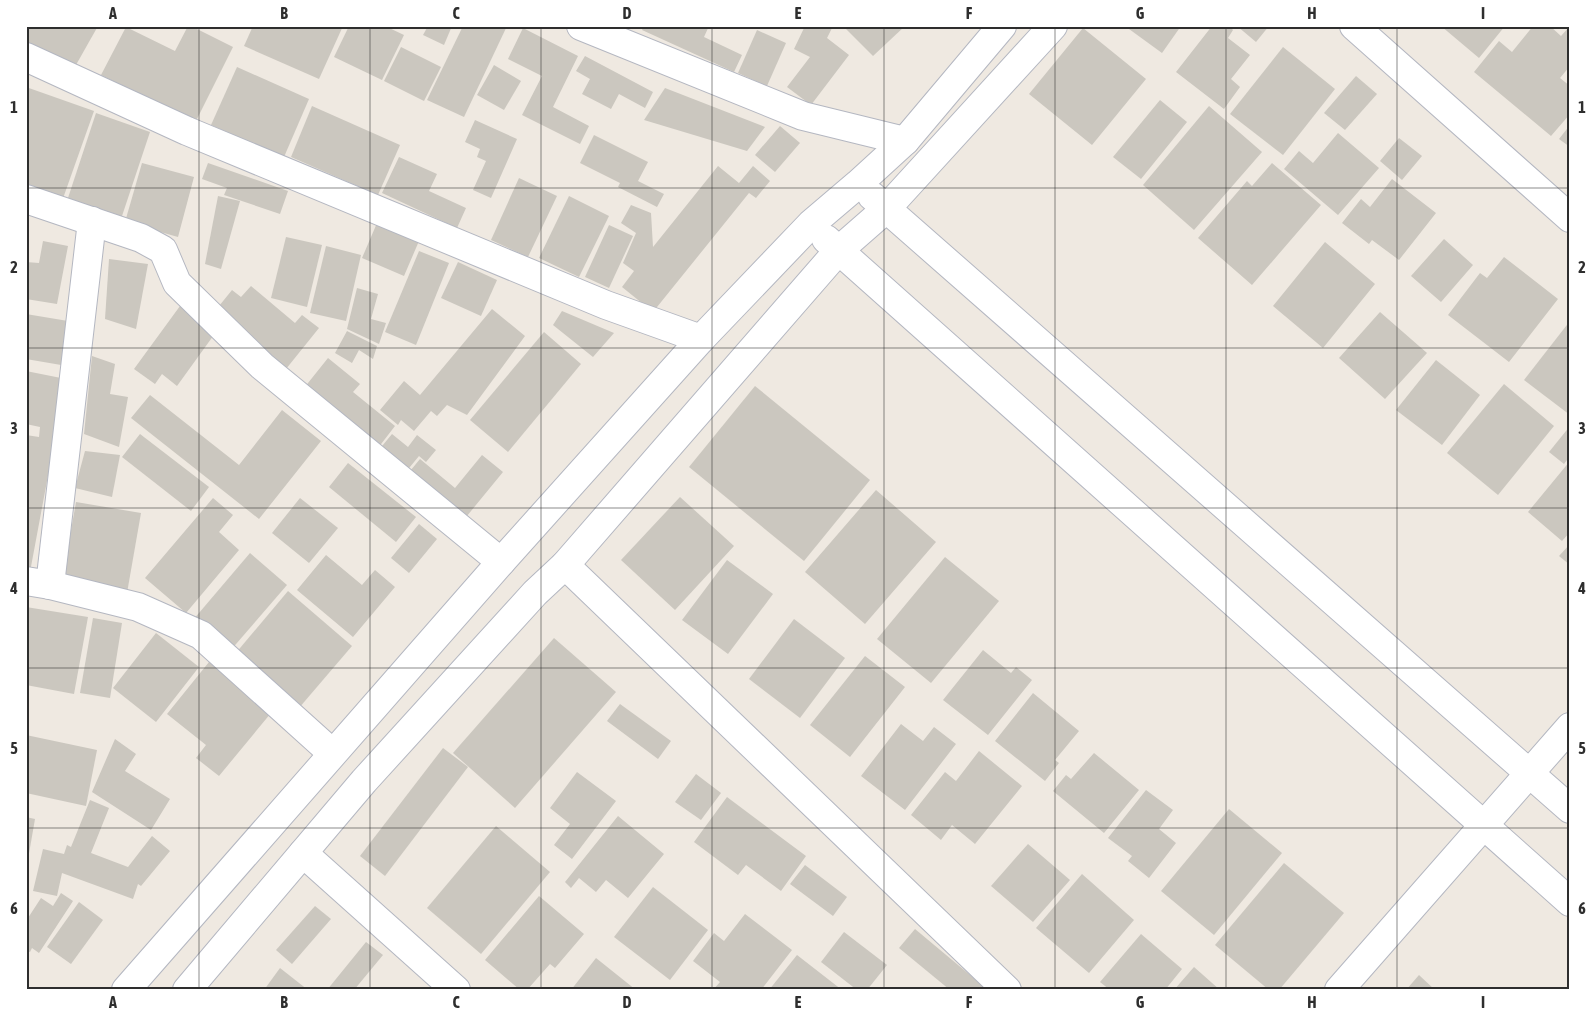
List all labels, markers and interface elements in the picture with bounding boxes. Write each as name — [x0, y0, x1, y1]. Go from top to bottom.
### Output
text: A — [108, 4, 117, 22]
text: B — [280, 4, 288, 22]
text: C — [452, 4, 460, 22]
text: D — [623, 4, 632, 22]
text: E — [795, 4, 802, 22]
text: F — [966, 4, 973, 22]
text: G — [1136, 4, 1145, 22]
text: H — [1307, 4, 1317, 22]
text: I — [1481, 4, 1485, 22]
text: 1 — [10, 98, 18, 116]
text: 1 — [1578, 98, 1586, 116]
text: 2 — [10, 258, 18, 276]
text: 2 — [1578, 258, 1586, 276]
text: 3 — [10, 419, 18, 437]
text: 3 — [1578, 419, 1586, 437]
text: 4 — [9, 579, 18, 597]
text: 4 — [1577, 579, 1586, 597]
text: 5 — [10, 739, 18, 757]
text: 5 — [1578, 739, 1586, 757]
text: 6 — [10, 899, 18, 917]
text: 6 — [1578, 899, 1586, 917]
text: A — [108, 993, 117, 1011]
text: B — [280, 993, 288, 1011]
text: C — [452, 993, 460, 1011]
text: D — [623, 993, 632, 1011]
text: E — [795, 993, 802, 1011]
text: F — [966, 993, 973, 1011]
text: G — [1136, 993, 1145, 1011]
text: H — [1307, 993, 1317, 1011]
text: I — [1481, 993, 1485, 1011]

